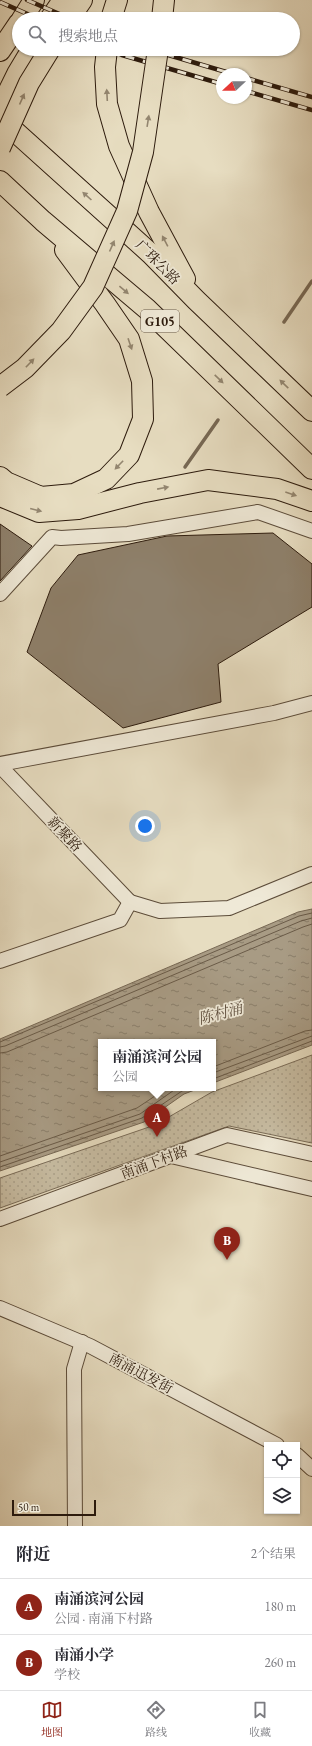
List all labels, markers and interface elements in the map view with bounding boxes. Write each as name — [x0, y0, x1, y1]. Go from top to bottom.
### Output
search box — [12, 12, 300, 56]
icon: search — [26, 23, 48, 45]
text: 搜索地点 — [58, 26, 118, 45]
north arrow — [216, 68, 252, 104]
one-way arrow — [103, 89, 110, 101]
one-way arrow — [19, 93, 25, 105]
one-way arrow — [145, 115, 151, 127]
one-way arrow — [82, 191, 92, 200]
one-way arrow — [161, 235, 168, 247]
street label: 广珠公路 — [132, 236, 184, 288]
one-way arrow — [109, 240, 115, 251]
one-way arrow — [119, 285, 130, 294]
road number: G105 — [141, 310, 179, 332]
one-way arrow — [128, 338, 134, 350]
one-way arrow — [26, 358, 35, 368]
one-way arrow — [214, 374, 224, 383]
one-way arrow — [279, 379, 289, 389]
one-way arrow — [115, 461, 124, 470]
one-way arrow — [157, 485, 169, 491]
one-way arrow — [285, 491, 297, 497]
one-way arrow — [31, 507, 43, 513]
street label: 新聚路 — [44, 813, 86, 855]
your location — [135, 816, 155, 836]
water label: 陈村涌 — [196, 997, 246, 1028]
popup — [98, 1039, 216, 1091]
text: 南涌滨河公园 — [112, 1047, 202, 1066]
text: 公园 — [112, 1068, 138, 1085]
pin: A — [144, 1104, 170, 1137]
street label: 南涌下村路 — [118, 1142, 190, 1182]
pin: B — [214, 1227, 240, 1260]
street label: 南涌迅发街 — [106, 1349, 176, 1397]
map controls — [264, 1442, 300, 1514]
button: locate — [264, 1442, 300, 1478]
button: layers — [264, 1478, 300, 1514]
scale bar — [12, 1498, 96, 1517]
text: 50 m — [18, 1500, 39, 1514]
text: 附近 — [16, 1543, 50, 1565]
text: 2个结果 — [251, 1545, 296, 1562]
text: 南涌滨河公园 — [54, 1589, 144, 1608]
text: A — [24, 1598, 34, 1615]
text: 180 m — [265, 1598, 296, 1615]
text: 公园 · 南涌下村路 — [54, 1610, 153, 1627]
text: 南涌小学 — [54, 1645, 114, 1664]
text: B — [25, 1654, 33, 1671]
text: 260 m — [265, 1654, 296, 1671]
text: 学校 — [54, 1666, 80, 1683]
tab: 地图 — [41, 1699, 63, 1739]
tab: 路线 — [145, 1699, 167, 1739]
tab: 收藏 — [249, 1699, 271, 1739]

